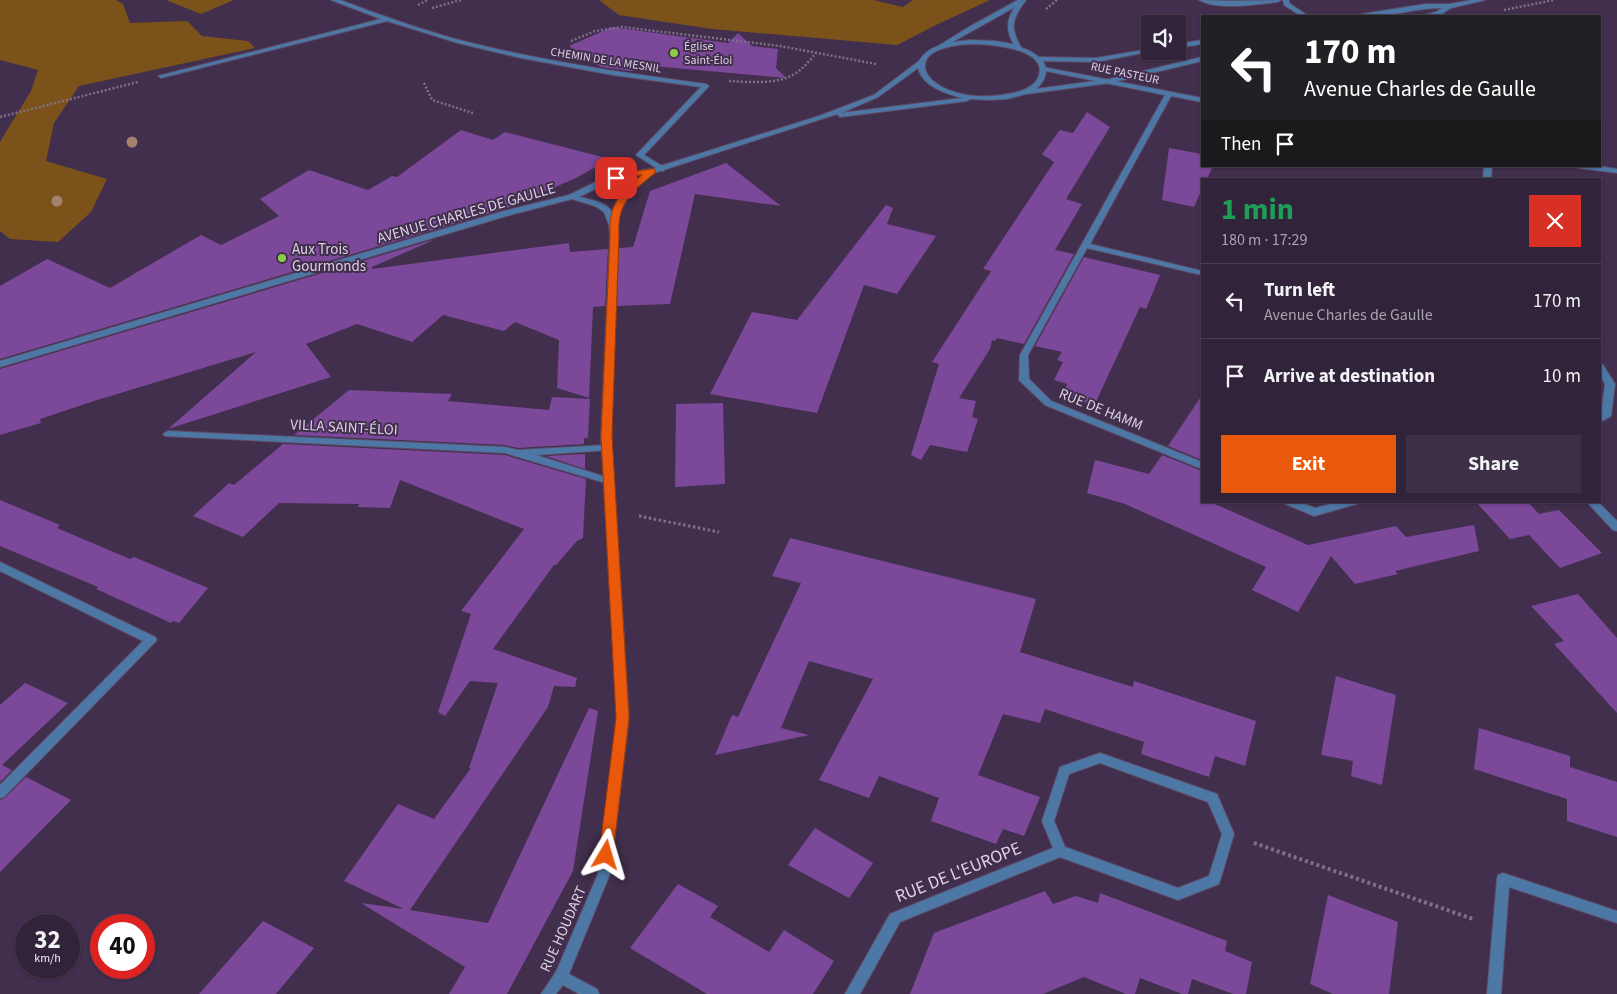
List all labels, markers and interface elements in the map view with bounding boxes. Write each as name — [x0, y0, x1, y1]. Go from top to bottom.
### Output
map controls — [1141, 15, 1186, 60]
button: sound — [1141, 15, 1186, 60]
text: 170 m — [1304, 27, 1396, 77]
icon: left — [1221, 35, 1286, 100]
place label: Église Saint-Éloi — [684, 38, 732, 69]
street label: CHEMIN DE LA MESNIL — [549, 43, 663, 78]
marker: Église Saint-Éloi — [668, 47, 680, 59]
street label: RUE PASTEUR — [1089, 58, 1161, 89]
text: Avenue Charles de Gaulle — [1304, 73, 1536, 105]
icon: arrive — [1271, 130, 1299, 158]
text: Then — [1221, 131, 1261, 158]
pin — [595, 157, 637, 199]
icon: arrive — [602, 164, 630, 192]
street label: AVENUE CHARLES DE GAULLE — [375, 178, 558, 249]
text: 1 min — [1221, 188, 1294, 231]
button: close — [1529, 195, 1581, 247]
text: 180 m · 17:29 — [1221, 229, 1308, 251]
place label: Aux Trois Gourmonds — [292, 239, 366, 277]
marker: Aux Trois Gourmonds — [276, 252, 288, 264]
text: Turn left — [1264, 277, 1335, 304]
icon: left — [1221, 287, 1249, 315]
text: 170 m — [1533, 288, 1581, 315]
text: Avenue Charles de Gaulle — [1264, 304, 1433, 326]
icon: arrive — [1221, 362, 1249, 390]
text: Arrive at destination — [1264, 363, 1435, 390]
text: 10 m — [1543, 363, 1581, 390]
street label: RUE DE HAMM — [1056, 383, 1146, 436]
street label: VILLA SAINT-ÉLOI — [290, 414, 398, 441]
button: Exit — [1221, 435, 1396, 493]
button: Share — [1406, 435, 1581, 493]
position arrow — [579, 828, 631, 880]
street label: RUE DE L'EUROPE — [892, 836, 1025, 909]
street label: RUE HOUDART — [535, 883, 592, 976]
speed limit sign: 40 — [90, 914, 155, 979]
text: 32 — [34, 922, 61, 958]
text: km/h — [34, 950, 61, 967]

